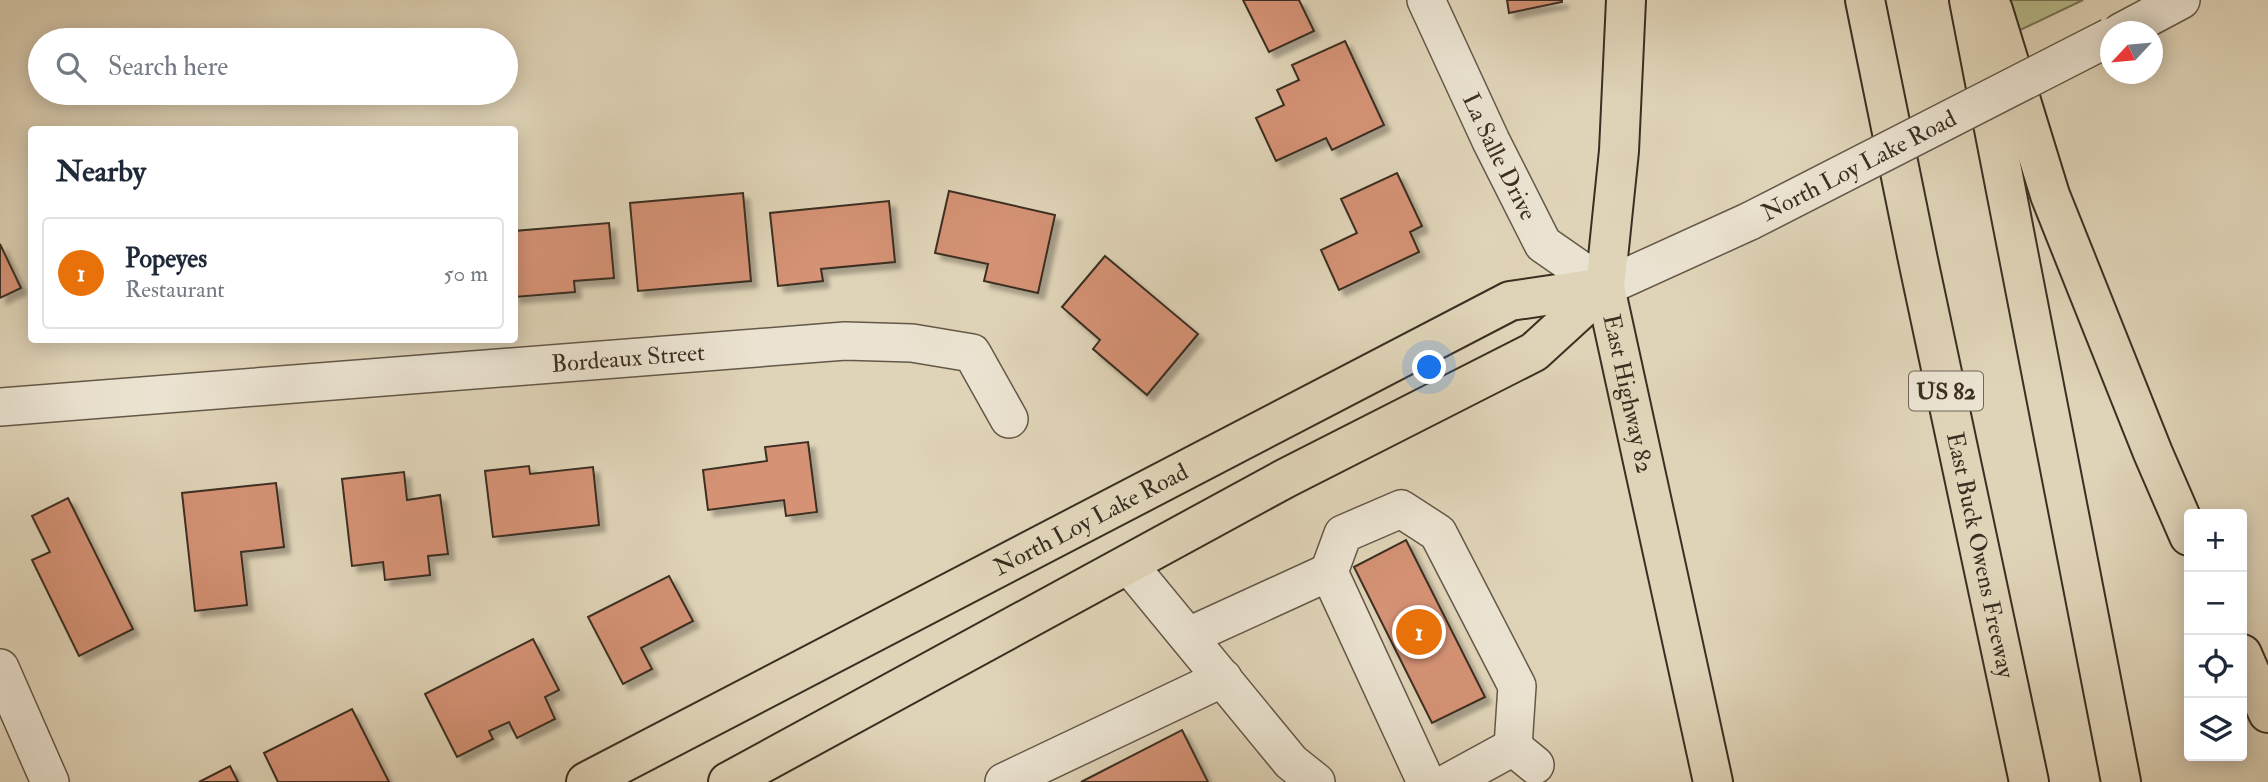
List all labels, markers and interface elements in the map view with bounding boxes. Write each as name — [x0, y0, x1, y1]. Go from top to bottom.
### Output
north arrow — [2100, 21, 2163, 84]
search box — [28, 28, 518, 105]
icon: search — [52, 48, 90, 86]
text: Search here — [108, 51, 228, 83]
street label: La Salle Drive — [1455, 88, 1544, 225]
street label: North Loy Lake Road — [1756, 103, 1962, 228]
text: Nearby — [56, 153, 146, 190]
text: Popeyes — [125, 243, 207, 275]
text: 1 — [77, 259, 85, 288]
text: 50 m — [444, 259, 488, 288]
text: Restaurant — [125, 275, 225, 304]
street label: East Highway 82 — [1596, 311, 1661, 476]
street label: Bordeaux Street — [550, 336, 706, 379]
your location — [1412, 350, 1446, 384]
road number: US 82 — [1909, 372, 1983, 410]
street label: East Buck Owens Freeway — [1939, 429, 2022, 681]
street label: North Loy Lake Road — [988, 456, 1193, 583]
map controls — [2184, 509, 2247, 761]
button: + — [2184, 509, 2247, 572]
button: − — [2184, 572, 2247, 635]
pin: 1 — [1396, 606, 1442, 658]
button: locate — [2184, 635, 2247, 698]
button: layers — [2184, 698, 2247, 761]

